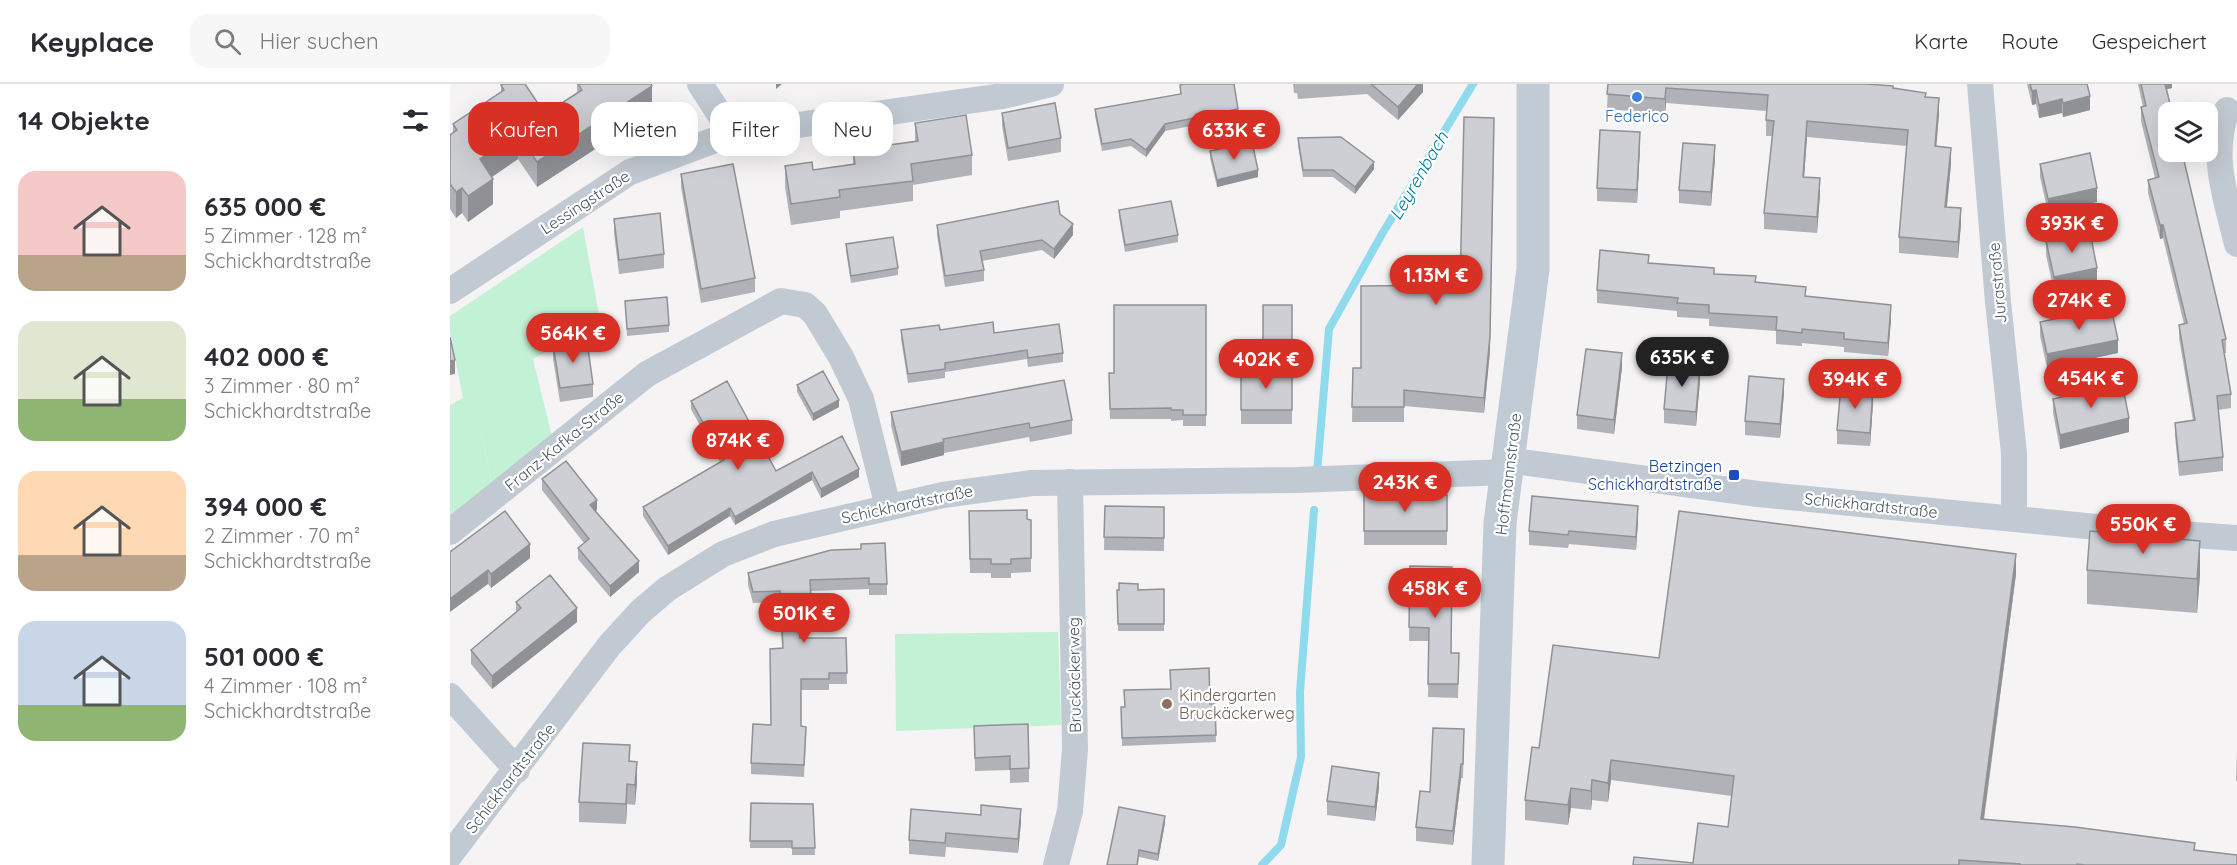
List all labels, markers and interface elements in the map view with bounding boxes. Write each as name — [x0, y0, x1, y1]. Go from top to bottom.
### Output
search box — [190, 14, 610, 68]
text: Keyplace — [30, 24, 154, 59]
icon: search — [211, 25, 244, 58]
text: Hier suchen — [259, 27, 379, 55]
text: Karte — [1914, 28, 1968, 54]
text: Route — [2001, 28, 2059, 54]
text: Gespeichert — [2092, 28, 2207, 54]
marker: Federico — [1630, 90, 1644, 104]
chip: Kaufen — [468, 102, 579, 156]
chip: Mieten — [591, 102, 698, 156]
chip: Filter — [710, 102, 800, 156]
chip: Neu — [812, 102, 893, 156]
map controls — [2158, 102, 2218, 162]
button: layers — [2158, 102, 2218, 162]
text: 14 Objekte — [18, 104, 150, 137]
icon: filters — [399, 104, 432, 137]
place label: Federico — [1605, 106, 1669, 126]
pin: 633K € — [1185, 110, 1283, 161]
text: 633K € — [1202, 117, 1266, 142]
water label: Leyrenbach — [1384, 127, 1454, 224]
street label: Lessingstraße — [537, 166, 633, 238]
text: 635 000 € — [204, 190, 326, 223]
icon: home — [66, 195, 138, 267]
pin: 393K € — [2023, 203, 2121, 254]
text: 393K € — [2040, 210, 2104, 235]
text: 5 Zimmer · 128 m² — [204, 223, 367, 248]
street label: Jurastraße — [1983, 242, 2011, 324]
text: Schickhardtstraße — [204, 248, 371, 273]
pin: 1.13M € — [1381, 255, 1491, 306]
text: 1.13M € — [1404, 262, 1468, 287]
pin: 274K € — [2030, 280, 2128, 331]
text: 274K € — [2047, 287, 2111, 312]
pin: 564K € — [524, 313, 622, 364]
text: 564K € — [540, 320, 606, 345]
pin: 635K € — [1633, 337, 1731, 388]
pin: 402K € — [1217, 339, 1315, 390]
text: 402 000 € — [204, 340, 329, 373]
text: 635K € — [1650, 344, 1714, 369]
icon: home — [66, 345, 138, 417]
text: 402K € — [1233, 346, 1299, 371]
pin: 454K € — [2042, 358, 2140, 409]
pin: 394K € — [1806, 359, 1904, 410]
text: 454K € — [2058, 365, 2124, 390]
text: 394K € — [1822, 366, 1888, 391]
text: 3 Zimmer · 80 m² — [204, 373, 360, 398]
street label: Franz-Kafka-Straße — [500, 387, 628, 495]
text: Schickhardtstraße — [204, 398, 371, 423]
street label: Hoffmannstraße — [1491, 412, 1525, 536]
pin: 874K € — [689, 420, 787, 471]
text: 874K € — [706, 427, 770, 452]
place label: Betzingen Schickhardtstraße — [1588, 456, 1722, 494]
pin: 243K € — [1356, 462, 1454, 513]
marker: Betzingen Schickhardtstraße — [1727, 468, 1741, 482]
text: 243K € — [1372, 469, 1438, 494]
street label: Schickhardtstraße — [839, 480, 975, 528]
street label: Schickhardtstraße — [1803, 488, 1939, 522]
text: 394 000 € — [204, 490, 327, 523]
icon: home — [66, 495, 138, 567]
pin: 550K € — [2094, 504, 2192, 555]
text: 550K € — [2110, 511, 2176, 536]
text: 2 Zimmer · 70 m² — [204, 523, 360, 548]
text: Schickhardtstraße — [204, 548, 371, 573]
pin: 458K € — [1386, 568, 1484, 619]
text: 458K € — [1402, 575, 1468, 600]
pin: 501K € — [755, 593, 853, 644]
text: 501K € — [773, 600, 835, 625]
street label: Bruckäckerweg — [1063, 617, 1085, 733]
text: 501 000 € — [204, 640, 324, 673]
icon: home — [66, 645, 138, 717]
text: 4 Zimmer · 108 m² — [204, 673, 368, 698]
place label: Kindergarten Bruckäckerweg — [1179, 685, 1295, 723]
marker: Kindergarten Bruckäckerweg — [1160, 697, 1174, 711]
text: Schickhardtstraße — [204, 698, 371, 723]
street label: Schickhardtstraße — [461, 719, 559, 837]

